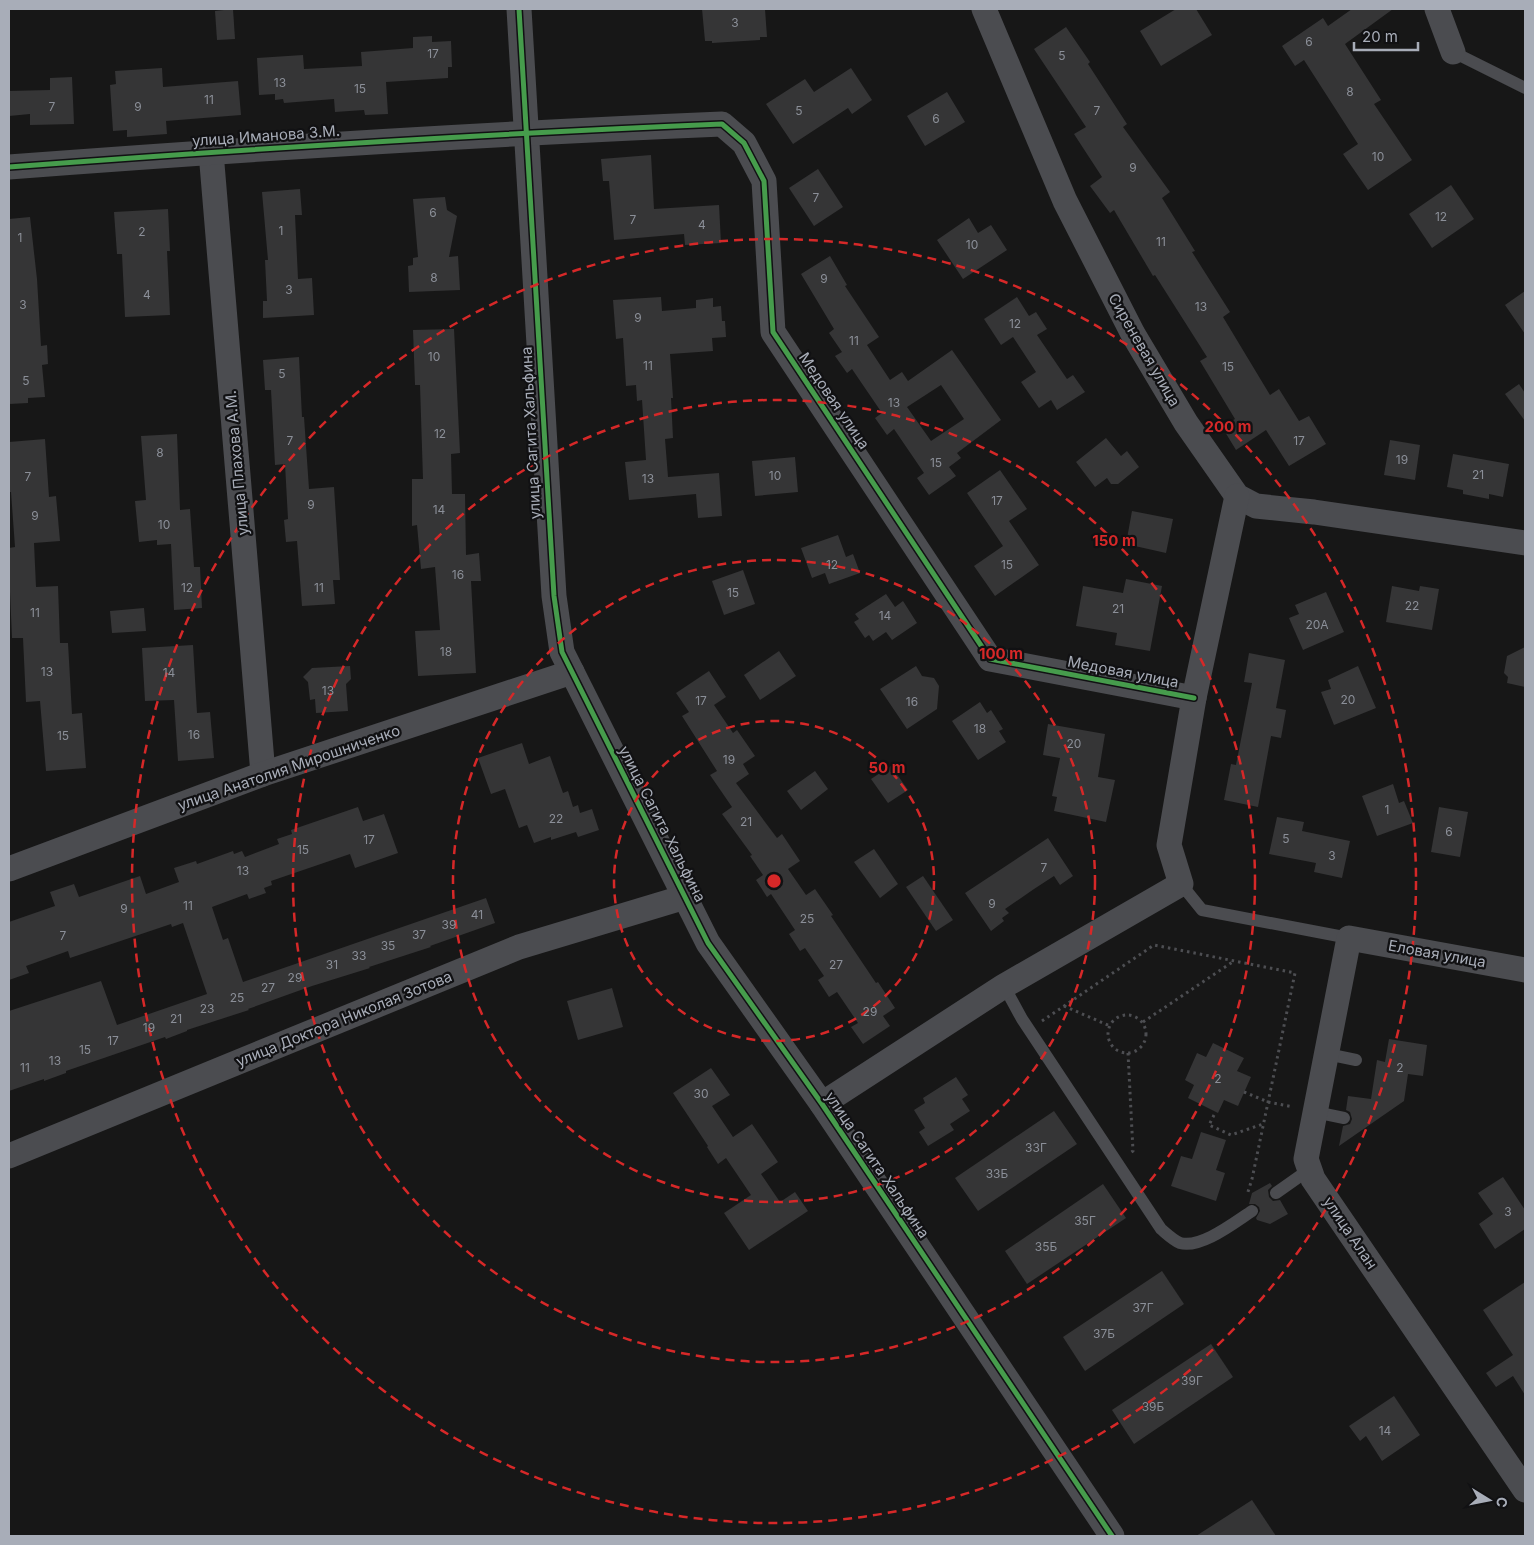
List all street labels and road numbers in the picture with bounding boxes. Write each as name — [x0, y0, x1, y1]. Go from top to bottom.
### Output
street label: улица Иманова З.М. — [191, 121, 341, 150]
street label: Сиреневая улица — [1104, 290, 1185, 410]
street label: улица Сагита Хальфина — [516, 346, 545, 520]
street label: Медовая улица — [795, 349, 874, 453]
street label: улица Плахова А.М. — [221, 390, 252, 536]
street label: Медовая улица — [1066, 651, 1180, 692]
street label: улица Анатолия Мирошниченко — [175, 720, 403, 815]
street label: улица Сагита Хальфина — [615, 742, 710, 905]
street label: Еловая улица — [1387, 936, 1487, 971]
street label: улица Доктора Николая Зотова — [233, 966, 455, 1071]
street label: улица Сагита Хальфина — [821, 1088, 934, 1242]
street label: улица Алан — [1319, 1193, 1382, 1272]

